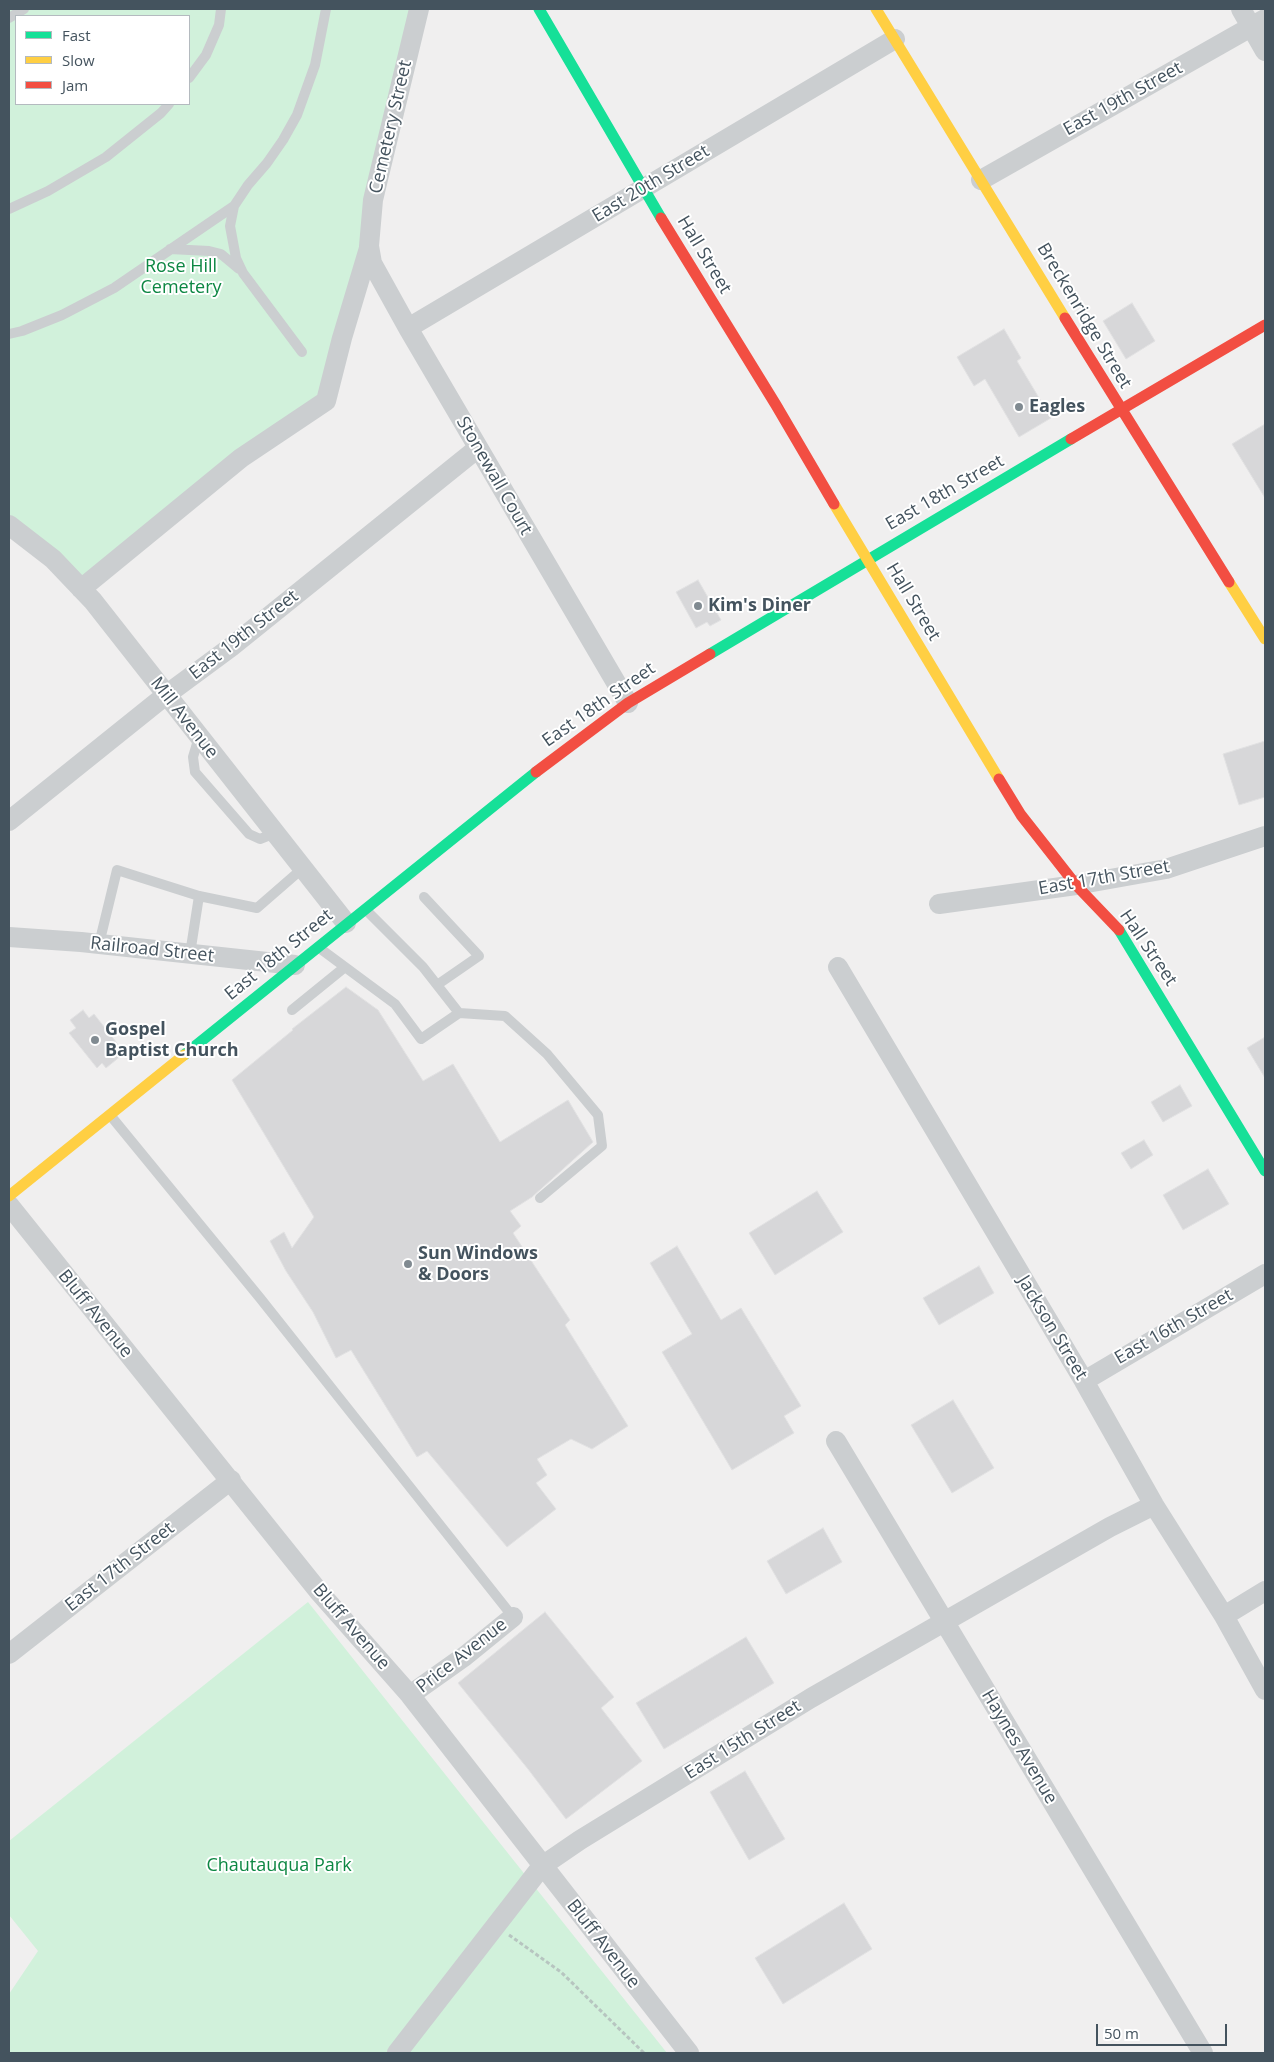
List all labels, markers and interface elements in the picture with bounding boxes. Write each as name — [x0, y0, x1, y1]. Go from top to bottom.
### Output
legend — [15, 15, 190, 105]
text: Fast — [62, 25, 91, 45]
text: Slow — [62, 50, 95, 70]
street label: East 19th Street — [1060, 57, 1186, 141]
street label: Cemetery Street — [365, 58, 417, 196]
text: Jam — [62, 75, 88, 95]
street label: East 20th Street — [589, 141, 713, 227]
street label: Hall Street — [672, 212, 736, 298]
street label: Breckenridge Street — [1032, 239, 1136, 393]
park label: Rose Hill Cemetery — [140, 256, 222, 298]
place label: Eagles — [1029, 396, 1085, 418]
marker: Eagles — [1013, 401, 1025, 413]
street label: Stonewall Court — [451, 413, 537, 539]
street label: East 18th Street — [882, 450, 1008, 536]
street label: Hall Street — [881, 559, 945, 645]
street label: East 19th Street — [185, 586, 303, 684]
place label: Kim's Diner — [708, 595, 811, 617]
marker: Kim's Diner — [692, 600, 704, 612]
street label: East 18th Street — [538, 658, 660, 752]
street label: Mill Avenue — [146, 673, 222, 763]
street label: East 17th Street — [1037, 856, 1171, 900]
street label: East 18th Street — [221, 905, 337, 1005]
street label: Hall Street — [1115, 906, 1181, 990]
street label: Railroad Street — [89, 933, 215, 967]
place label: Gospel Baptist Church — [105, 1019, 238, 1062]
marker: Gospel Baptist Church — [89, 1034, 101, 1046]
place label: Sun Windows & Doors — [418, 1243, 538, 1286]
marker: Sun Windows & Doors — [402, 1258, 414, 1270]
street label: Bluff Avenue — [53, 1266, 137, 1362]
street label: Jackson Street — [1012, 1272, 1092, 1384]
street label: East 16th Street — [1111, 1284, 1237, 1370]
street label: East 17th Street — [61, 1518, 179, 1616]
street label: Bluff Avenue — [308, 1580, 394, 1674]
street label: Price Avenue — [412, 1614, 512, 1698]
street label: Haynes Avenue — [976, 1686, 1062, 1808]
street label: East 15th Street — [681, 1696, 805, 1784]
park label: Chautauqua Park — [206, 1855, 352, 1877]
street label: Bluff Avenue — [562, 1895, 644, 1993]
scale bar — [1099, 2014, 1230, 2046]
text: 50 m — [1104, 2023, 1139, 2043]

